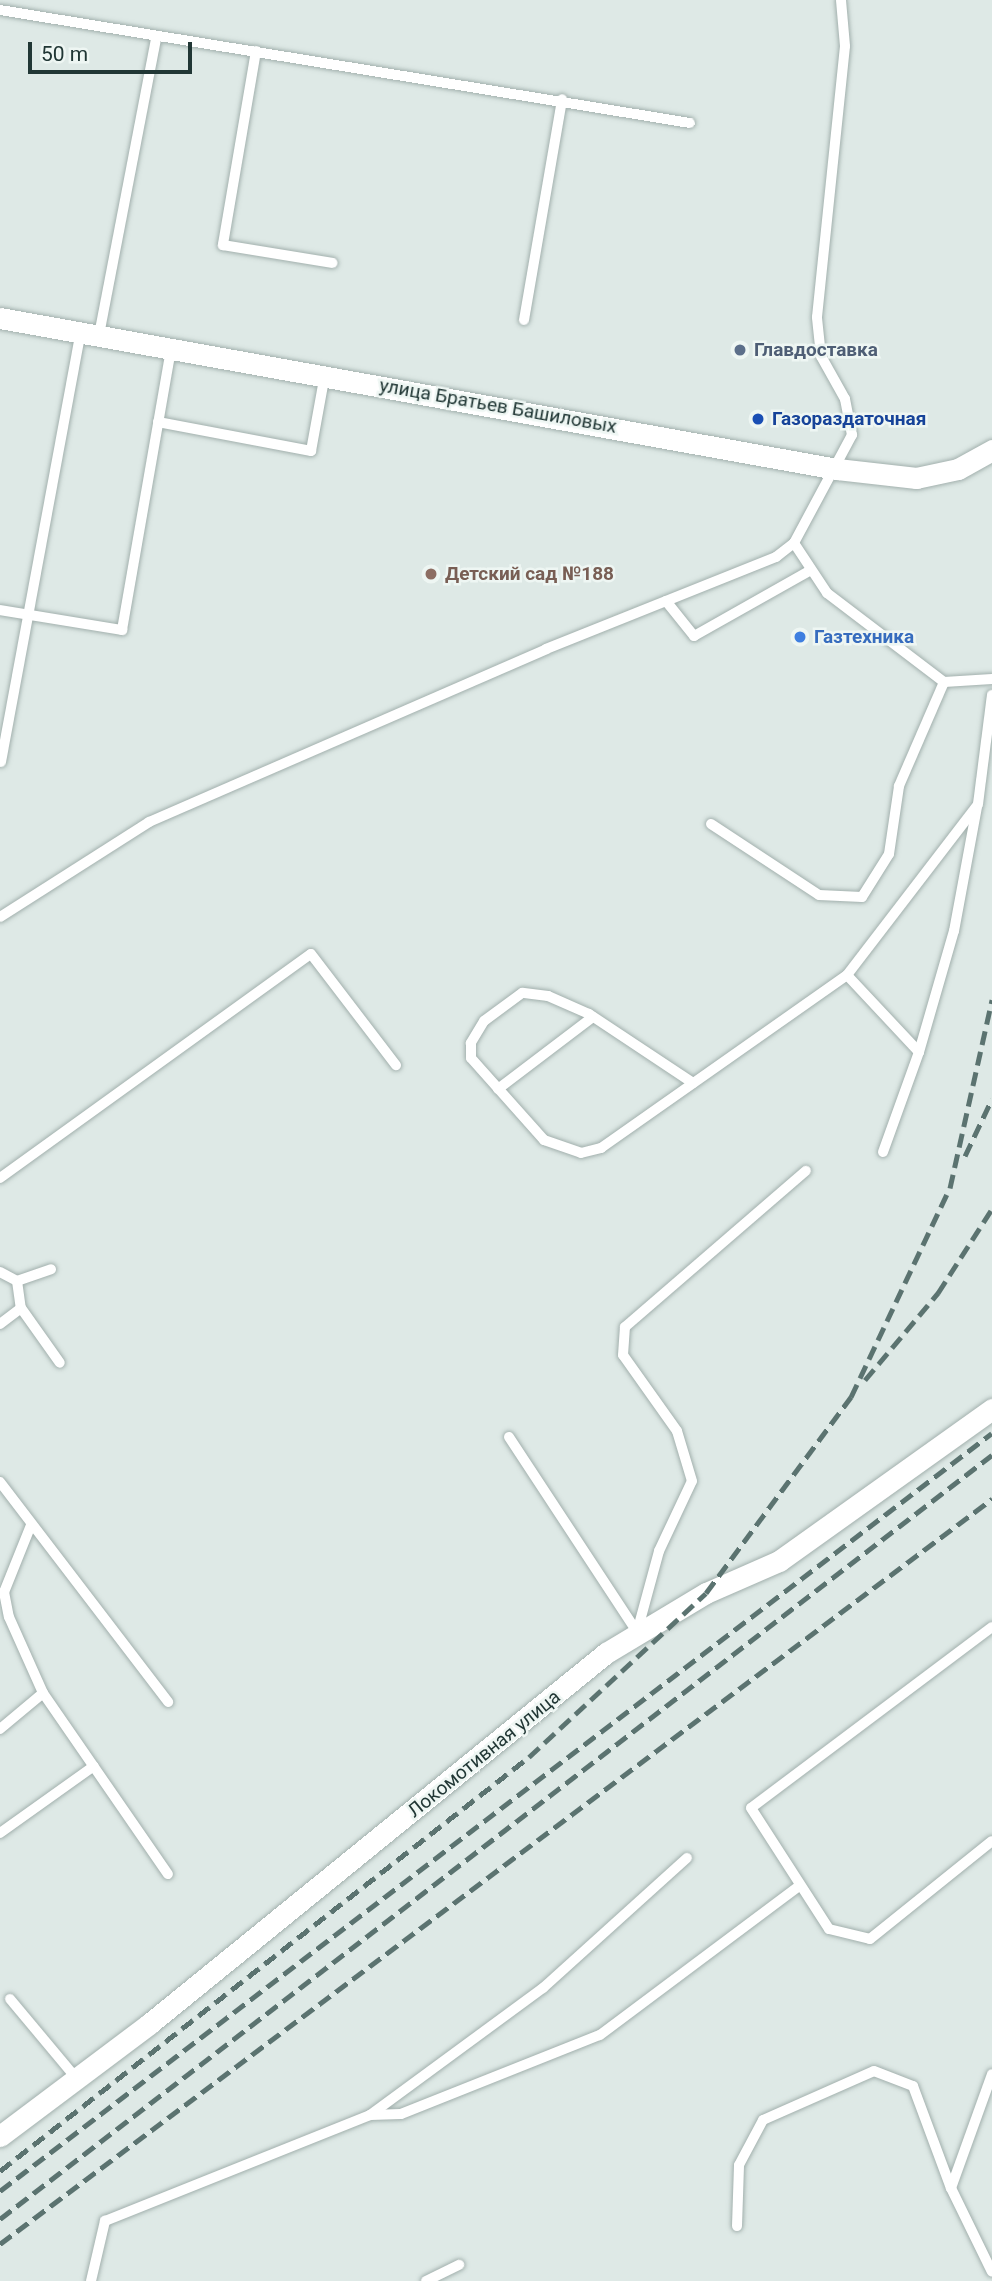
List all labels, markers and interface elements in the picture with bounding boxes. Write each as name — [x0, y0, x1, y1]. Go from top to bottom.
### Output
scale bar — [32, 28, 196, 72]
text: 50 m — [41, 42, 88, 66]
place label: Главдоставка — [754, 339, 878, 361]
marker: Главдоставка — [732, 342, 748, 358]
street label: улица Братьев Башиловых — [378, 374, 618, 438]
place label: Газораздаточная — [772, 408, 926, 430]
marker: Газораздаточная — [750, 411, 766, 427]
place label: Детский сад №188 — [445, 563, 614, 585]
marker: Детский сад №188 — [423, 566, 439, 582]
place label: Газтехника — [814, 626, 914, 648]
marker: Газтехника — [792, 629, 808, 645]
street label: Локомотивная улица — [403, 1686, 565, 1822]

